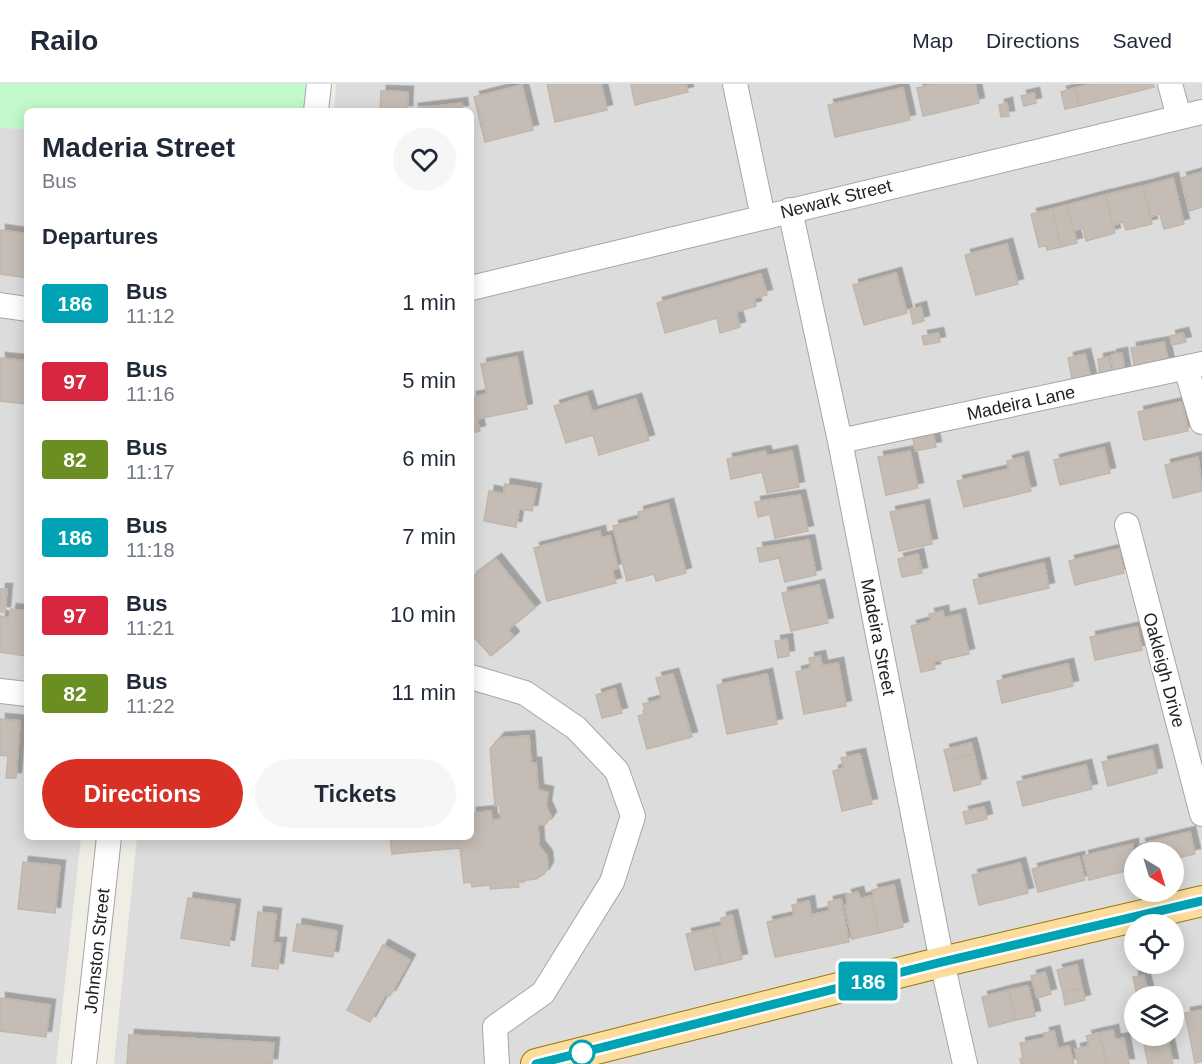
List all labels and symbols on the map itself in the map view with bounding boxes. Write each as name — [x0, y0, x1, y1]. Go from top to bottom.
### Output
street label: Newark Street — [778, 176, 894, 222]
street label: Madeira Lane — [965, 382, 1077, 424]
street label: Madeira Street — [857, 577, 899, 697]
street label: Oakleigh Drive — [1139, 610, 1189, 730]
north arrow — [1124, 842, 1184, 902]
street label: Johnston Street — [80, 887, 114, 1015]
line badge: 186 — [834, 962, 902, 1000]
unlabelled marker — [569, 1040, 595, 1064]

